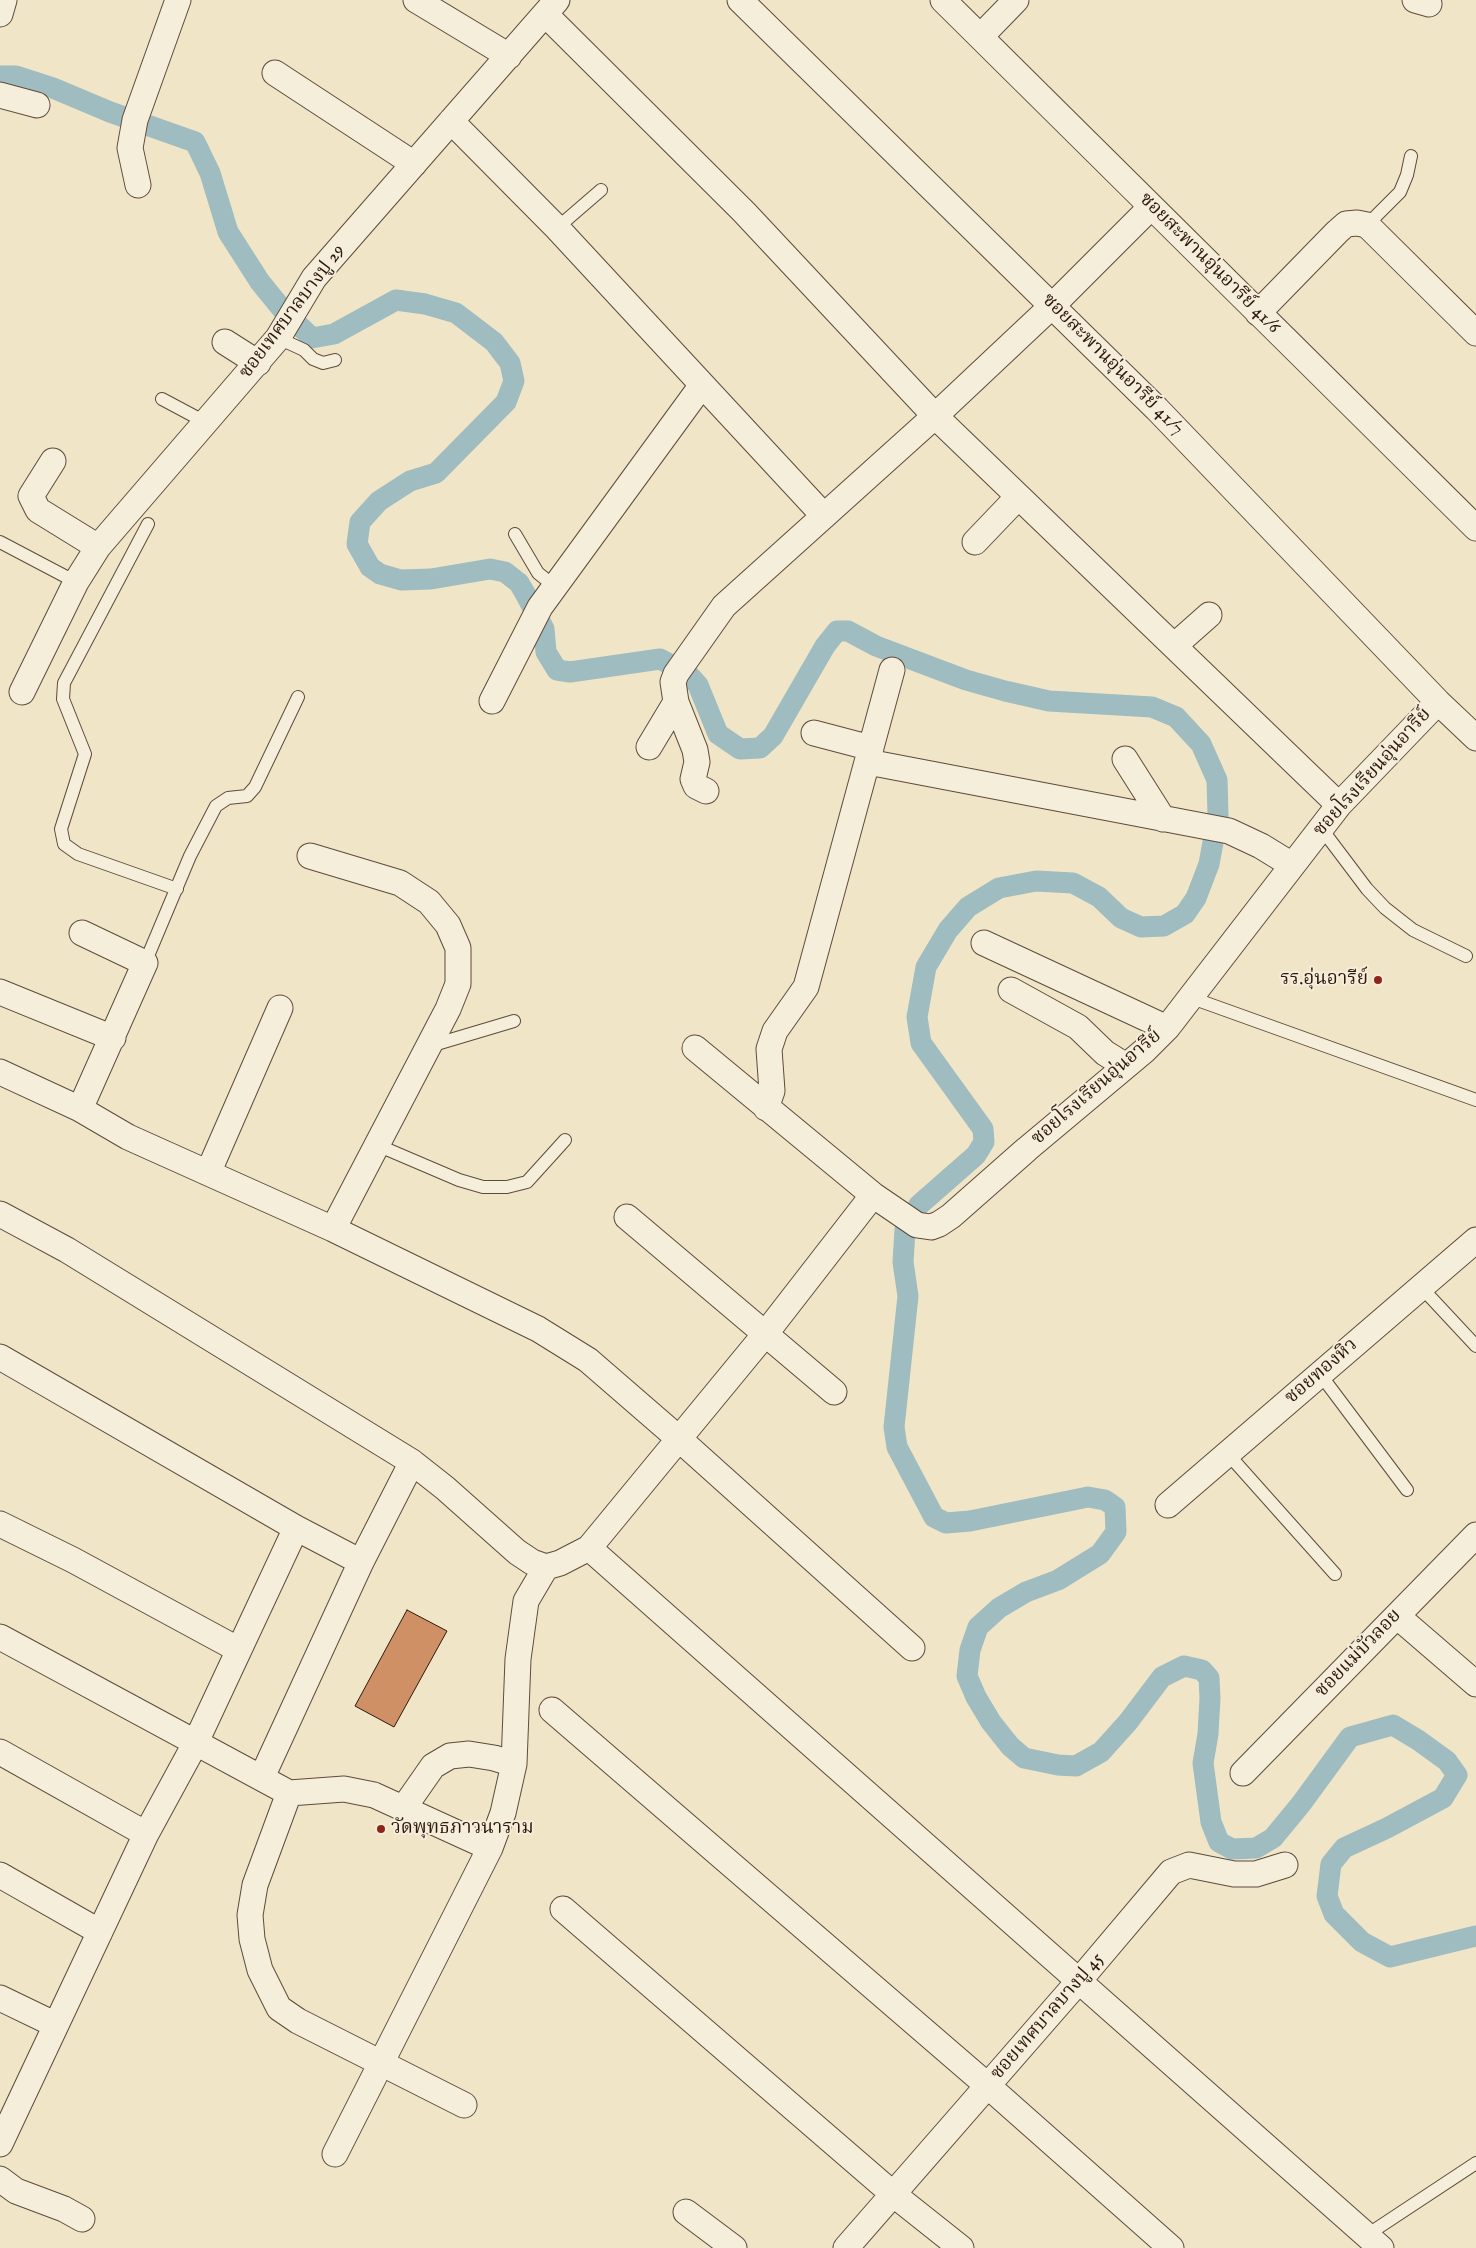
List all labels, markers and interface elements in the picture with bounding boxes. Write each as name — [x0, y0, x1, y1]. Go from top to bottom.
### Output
street label: ซอยสะพานอุ่นอารีย์ 41/6 — [1134, 189, 1284, 339]
street label: ซอยเทศบาลบางปู 29 — [235, 240, 351, 384]
street label: ซอยสะพานอุ่นอารีย์ 41/7 — [1036, 289, 1188, 441]
street label: ซอยโรงเรียนอุ่นอารีย์ — [1309, 704, 1437, 842]
place label: รร.อุ่นอารีย์ — [1280, 969, 1368, 991]
marker: รร.อุ่นอารีย์ — [1372, 974, 1384, 986]
street label: ซอยโรงเรียนอุ่นอารีย์ — [1027, 1025, 1167, 1151]
street label: ซอยทองหิว — [1281, 1334, 1363, 1410]
street label: ซอยแม่บัวลอย — [1311, 1605, 1407, 1703]
place label: วัดพุทธภาวนาราม — [391, 1818, 534, 1840]
marker: วัดพุทธภาวนาราม — [375, 1823, 387, 1835]
street label: ซอยเทศบาลบางปู 45 — [987, 1949, 1109, 2085]

